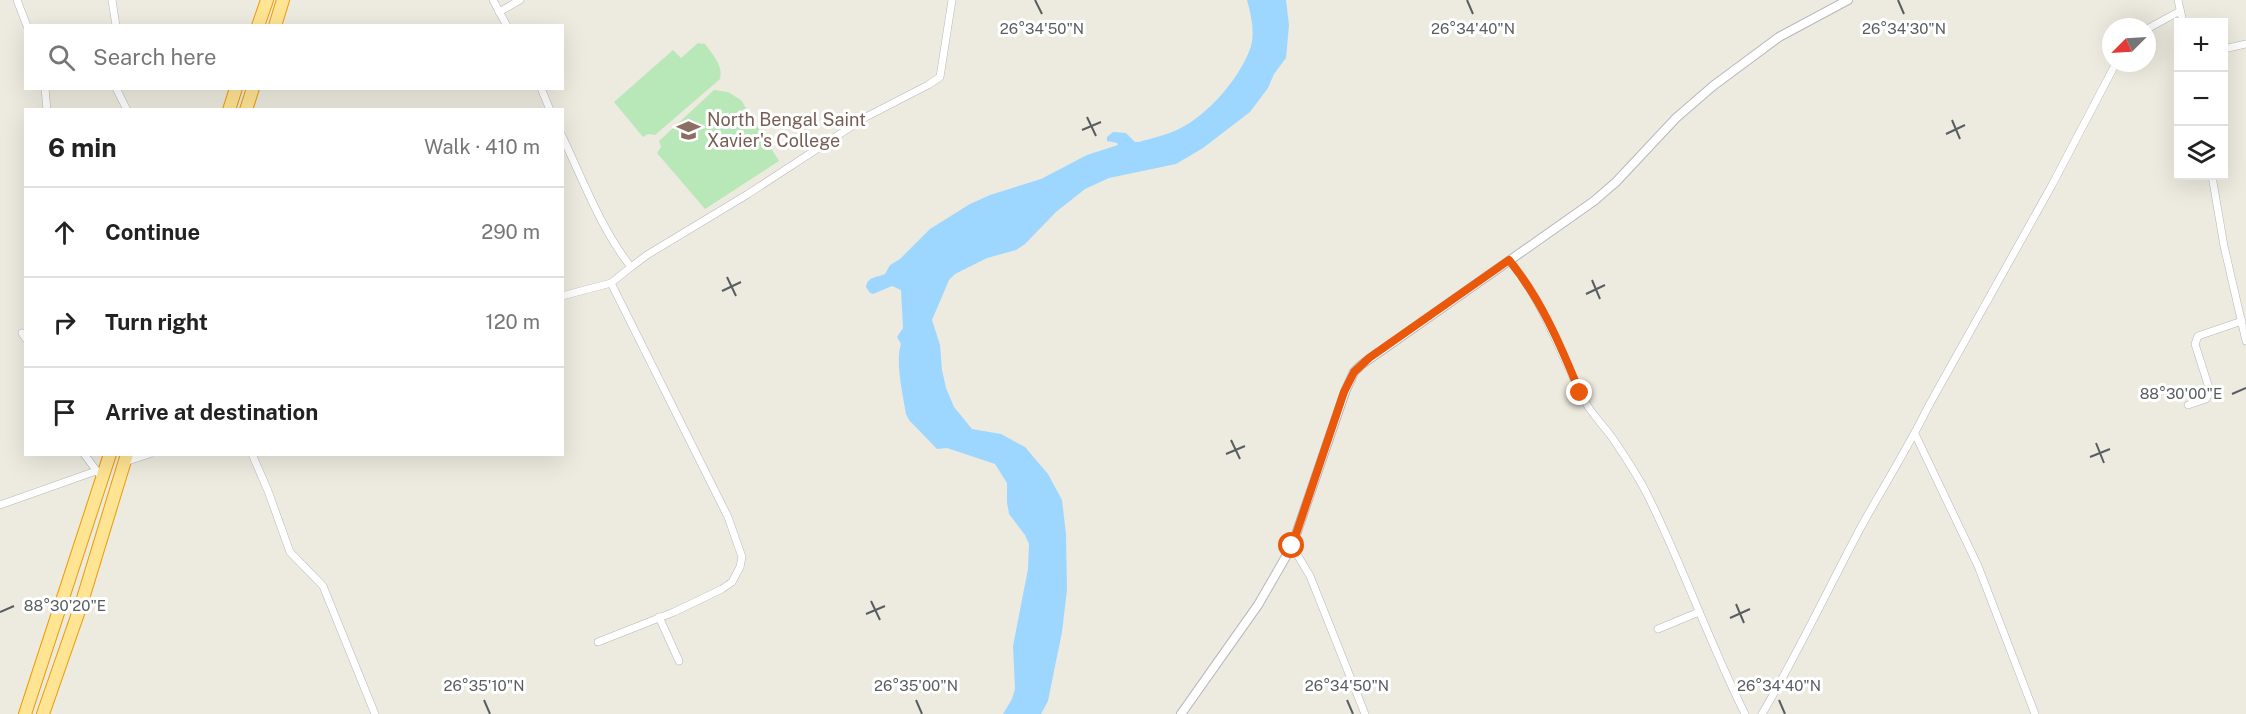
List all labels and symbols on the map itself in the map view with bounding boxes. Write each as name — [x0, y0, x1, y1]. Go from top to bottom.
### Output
north arrow — [2102, 18, 2156, 72]
text: 26°34'50"N — [1000, 20, 1084, 37]
text: 26°34'40"N — [1431, 20, 1515, 37]
text: 26°34'30"N — [1862, 20, 1946, 37]
place label: North Bengal Saint Xavier's College — [707, 109, 866, 151]
school or university icon: North Bengal Saint Xavier's College — [676, 117, 702, 143]
route end — [1566, 379, 1592, 405]
text: 88°30'00"E — [2140, 385, 2222, 402]
route start — [1278, 532, 1304, 558]
text: 88°30'20"E — [24, 597, 106, 614]
text: 26°35'10"N — [444, 677, 524, 694]
text: 26°35'00"N — [874, 677, 958, 694]
text: 26°34'50"N — [1305, 677, 1389, 694]
text: 26°34'40"N — [1737, 677, 1821, 694]

